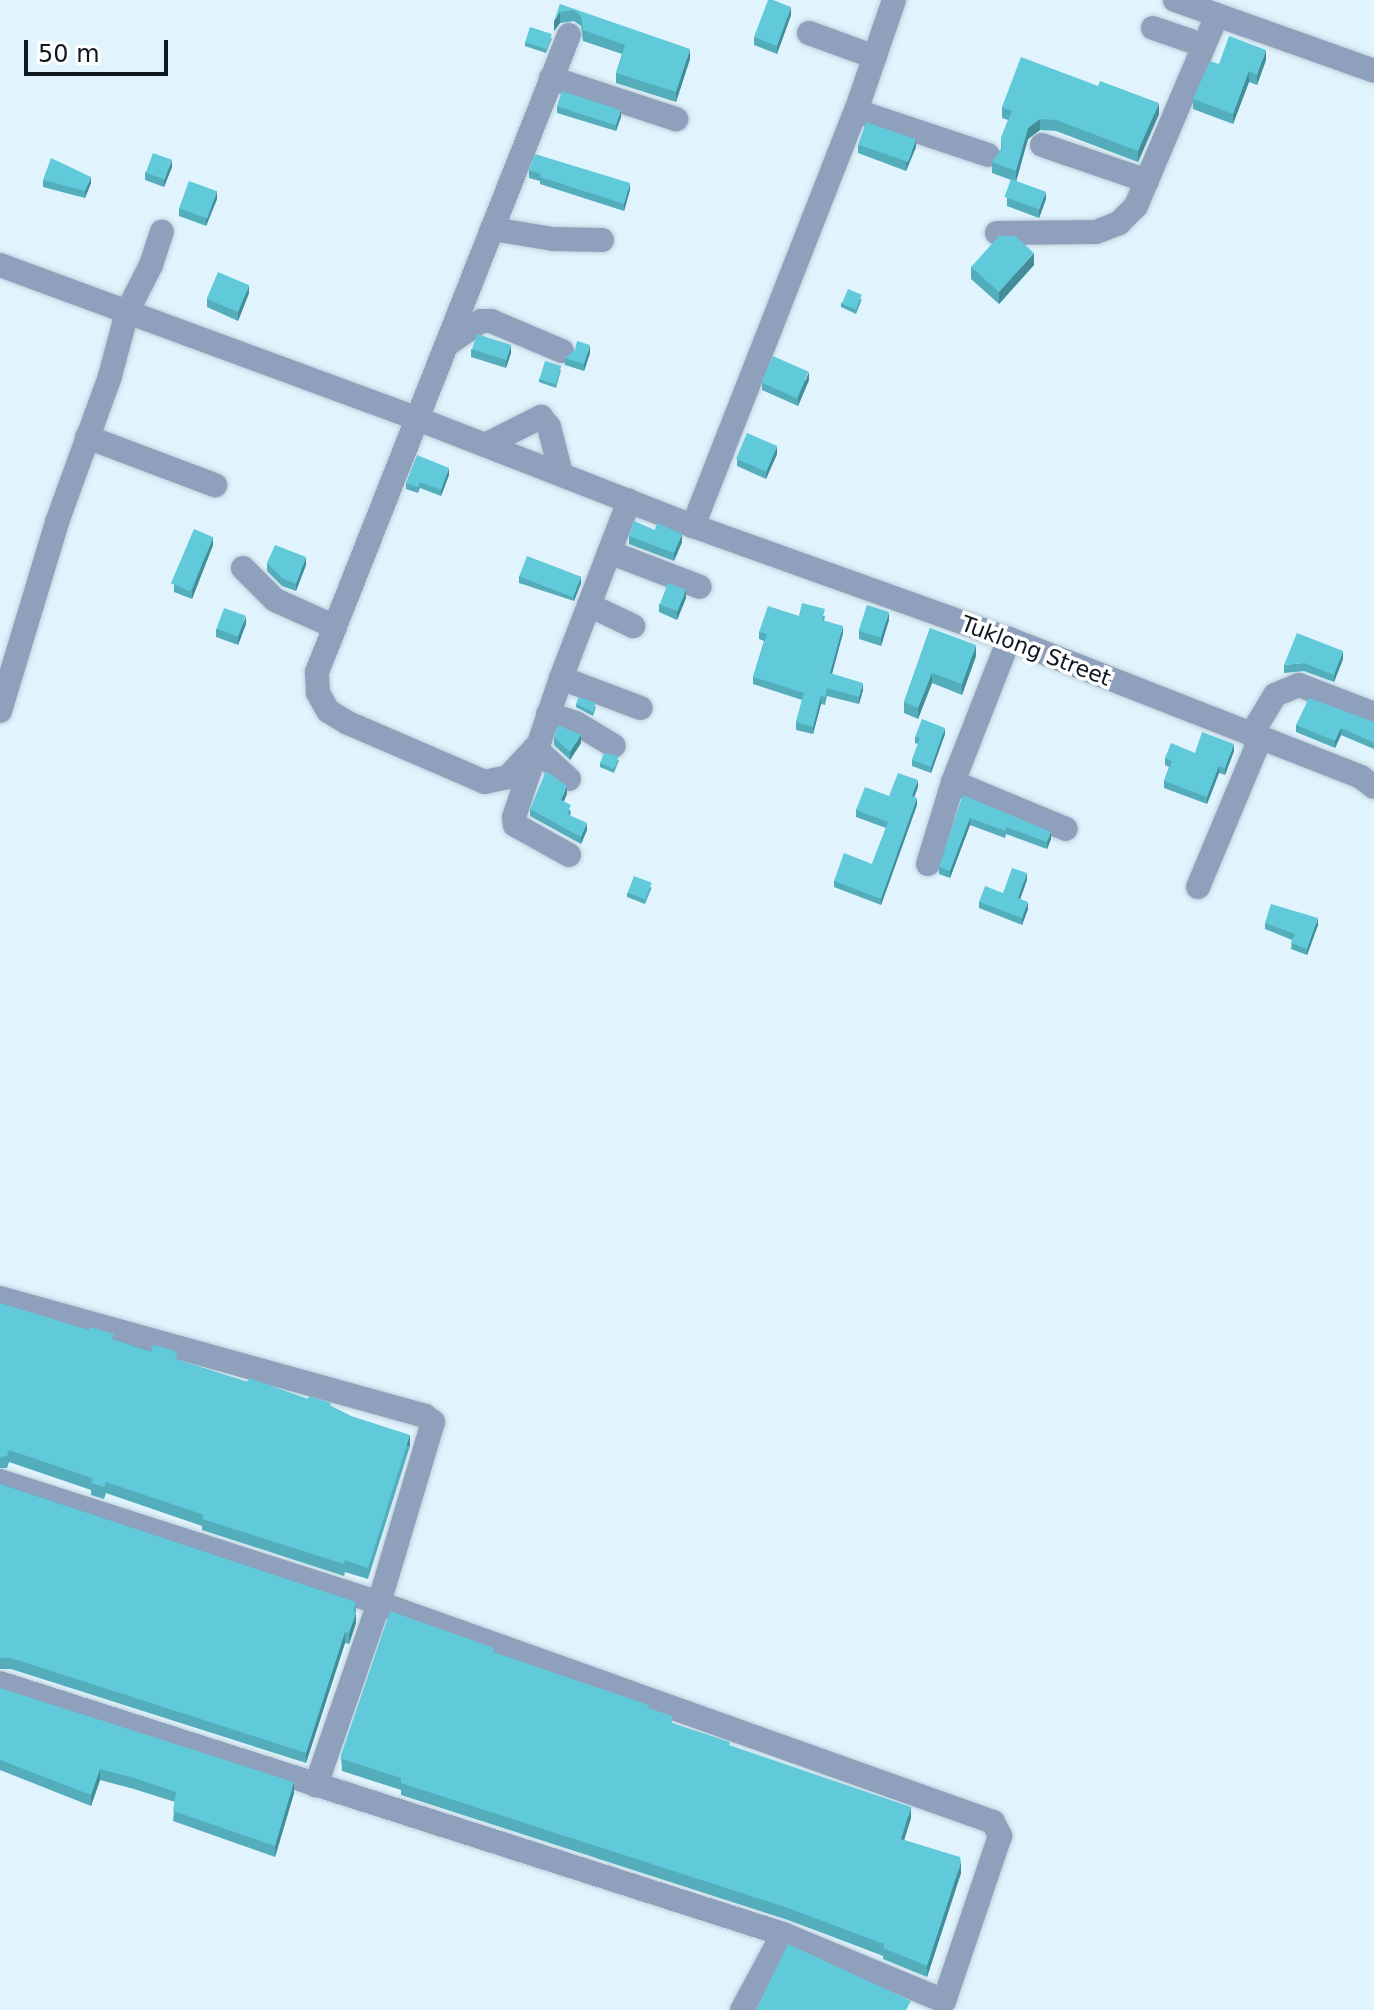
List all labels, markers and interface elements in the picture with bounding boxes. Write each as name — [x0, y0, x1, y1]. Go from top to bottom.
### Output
scale bar — [28, 24, 172, 74]
text: 50 m — [38, 40, 100, 68]
street label: Tuklong Street — [957, 610, 1115, 692]

